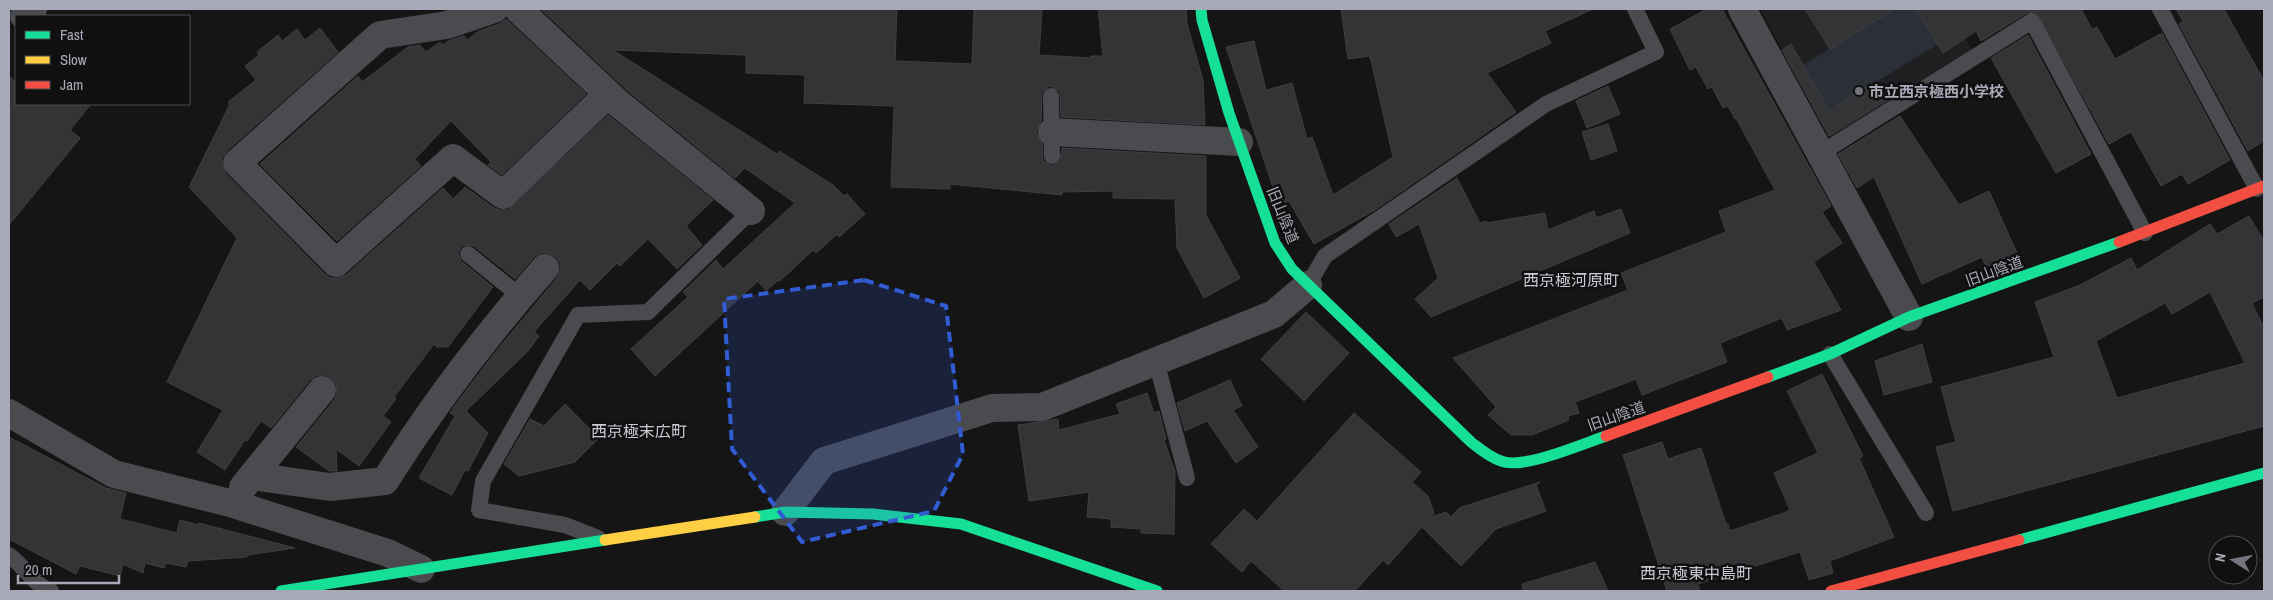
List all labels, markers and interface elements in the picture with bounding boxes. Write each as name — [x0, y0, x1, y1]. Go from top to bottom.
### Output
legend — [15, 15, 190, 105]
text: Fast — [60, 24, 84, 45]
text: Slow — [60, 49, 87, 70]
text: Jam — [60, 74, 83, 95]
place label: 市立西京極西小学校 — [1869, 81, 2004, 102]
marker: 市立西京極西小学校 — [1853, 85, 1865, 97]
street label: 旧山陰道 — [1262, 183, 1304, 247]
street label: 旧山陰道 — [1962, 251, 2026, 291]
district label: 西京極河原町 — [1523, 269, 1619, 291]
street label: 旧山陰道 — [1584, 396, 1648, 436]
district label: 西京極末広町 — [591, 420, 687, 442]
north arrow — [2208, 535, 2258, 585]
scale bar — [18, 552, 119, 584]
text: N — [2211, 552, 2230, 563]
text: 20 m — [25, 559, 52, 580]
district label: 西京極東中島町 — [1640, 562, 1752, 584]

